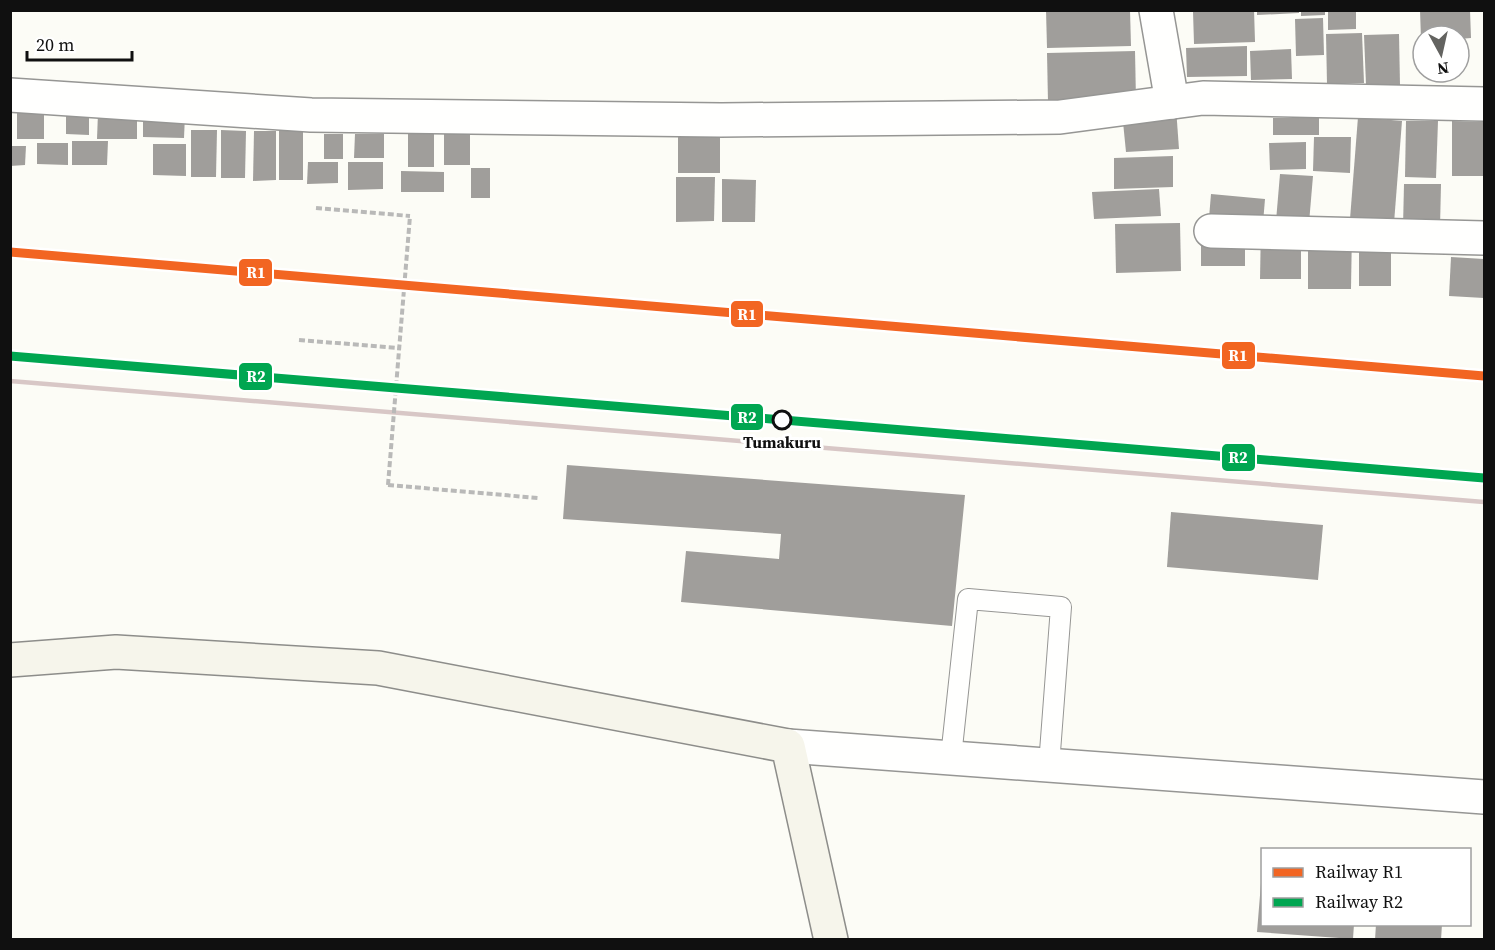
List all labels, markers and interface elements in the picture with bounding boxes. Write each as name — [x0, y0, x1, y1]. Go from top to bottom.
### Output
scale bar — [27, 24, 132, 62]
north arrow — [1411, 24, 1471, 84]
text: 20 m — [36, 32, 74, 57]
text: N — [1435, 57, 1450, 81]
line badge: R1 — [238, 258, 273, 287]
text: R1 — [246, 261, 266, 283]
line badge: R1 — [730, 300, 764, 328]
text: R1 — [737, 303, 757, 325]
line badge: R1 — [1221, 341, 1256, 370]
text: R1 — [1228, 344, 1248, 366]
line badge: R2 — [238, 362, 273, 391]
text: R2 — [246, 365, 266, 387]
line badge: R2 — [730, 403, 764, 431]
text: R2 — [737, 406, 757, 428]
marker: Tumakuru — [772, 410, 792, 430]
place label: Tumakuru — [743, 431, 821, 453]
line badge: R2 — [1221, 443, 1256, 472]
text: R2 — [1228, 446, 1248, 468]
legend — [1261, 848, 1471, 926]
text: Railway R1 — [1315, 859, 1403, 884]
text: Railway R2 — [1315, 889, 1403, 914]

